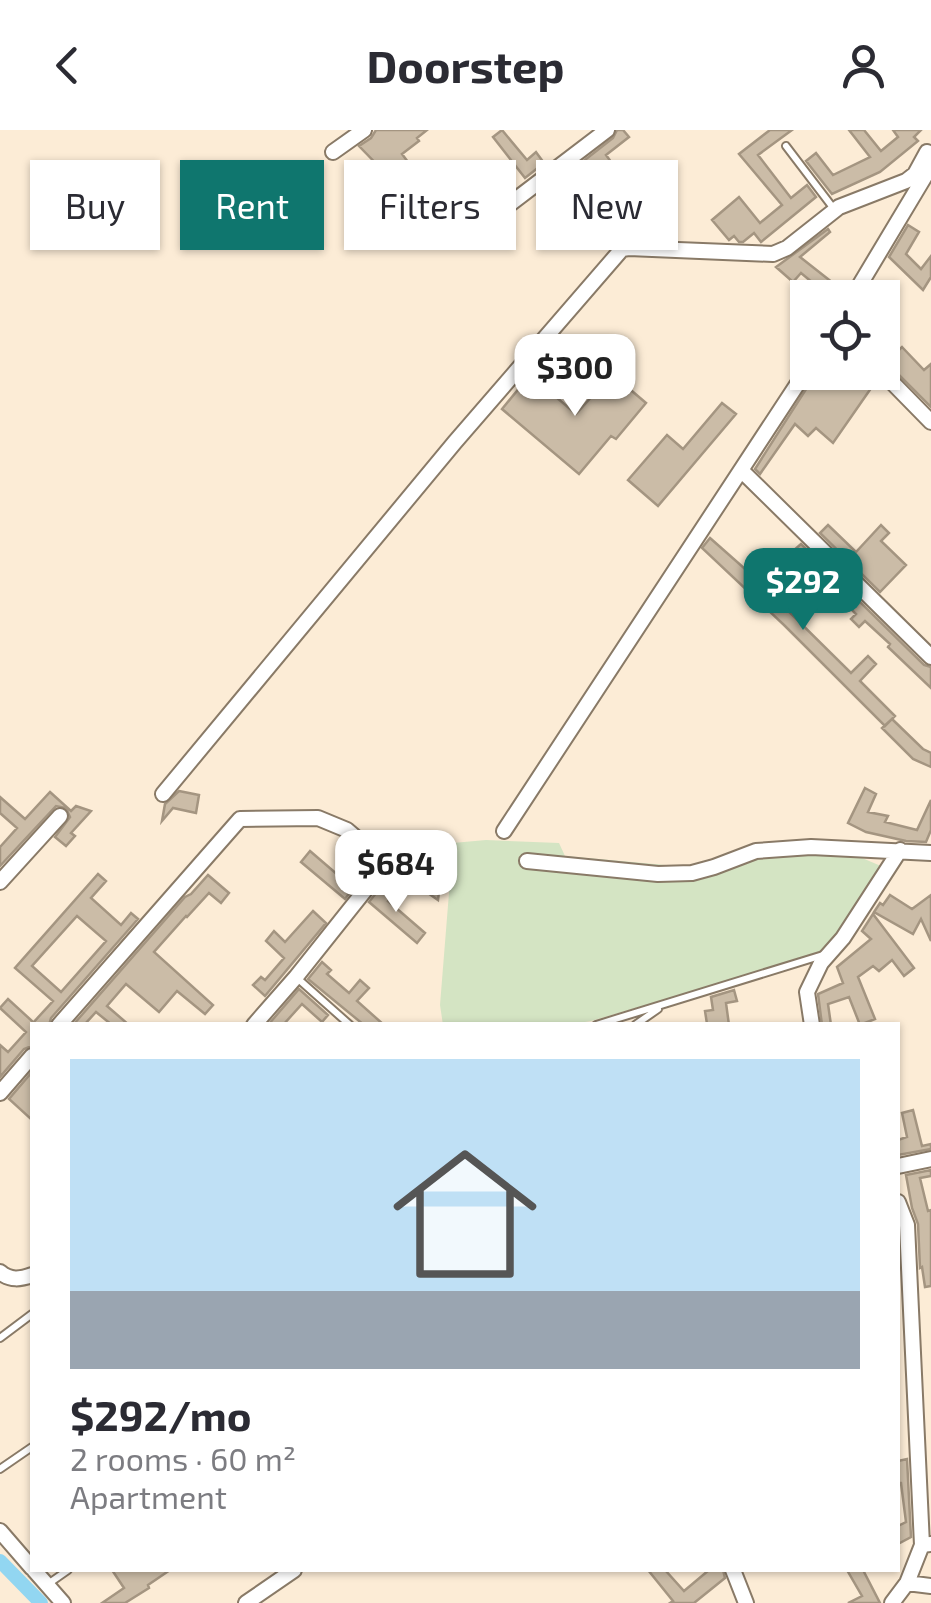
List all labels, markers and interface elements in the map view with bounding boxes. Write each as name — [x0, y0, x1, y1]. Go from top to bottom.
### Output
icon: back — [40, 38, 95, 93]
text: Doorstep — [367, 38, 564, 92]
icon: person — [836, 38, 891, 93]
chip: Buy — [30, 160, 160, 250]
chip: Rent — [180, 160, 324, 250]
chip: Filters — [344, 160, 516, 250]
chip: New — [536, 160, 678, 250]
map controls — [790, 280, 900, 390]
button: locate — [790, 280, 900, 390]
pin: $300 — [516, 334, 634, 419]
text: $300 — [536, 347, 614, 385]
pin: $292 — [744, 548, 862, 633]
text: $292 — [766, 561, 840, 599]
pin: $684 — [337, 830, 455, 915]
text: $684 — [357, 843, 435, 881]
icon: home — [375, 1124, 555, 1304]
text: $292/mo — [70, 1389, 252, 1439]
text: 2 rooms · 60 m² — [70, 1439, 296, 1477]
text: Apartment — [70, 1477, 227, 1515]

